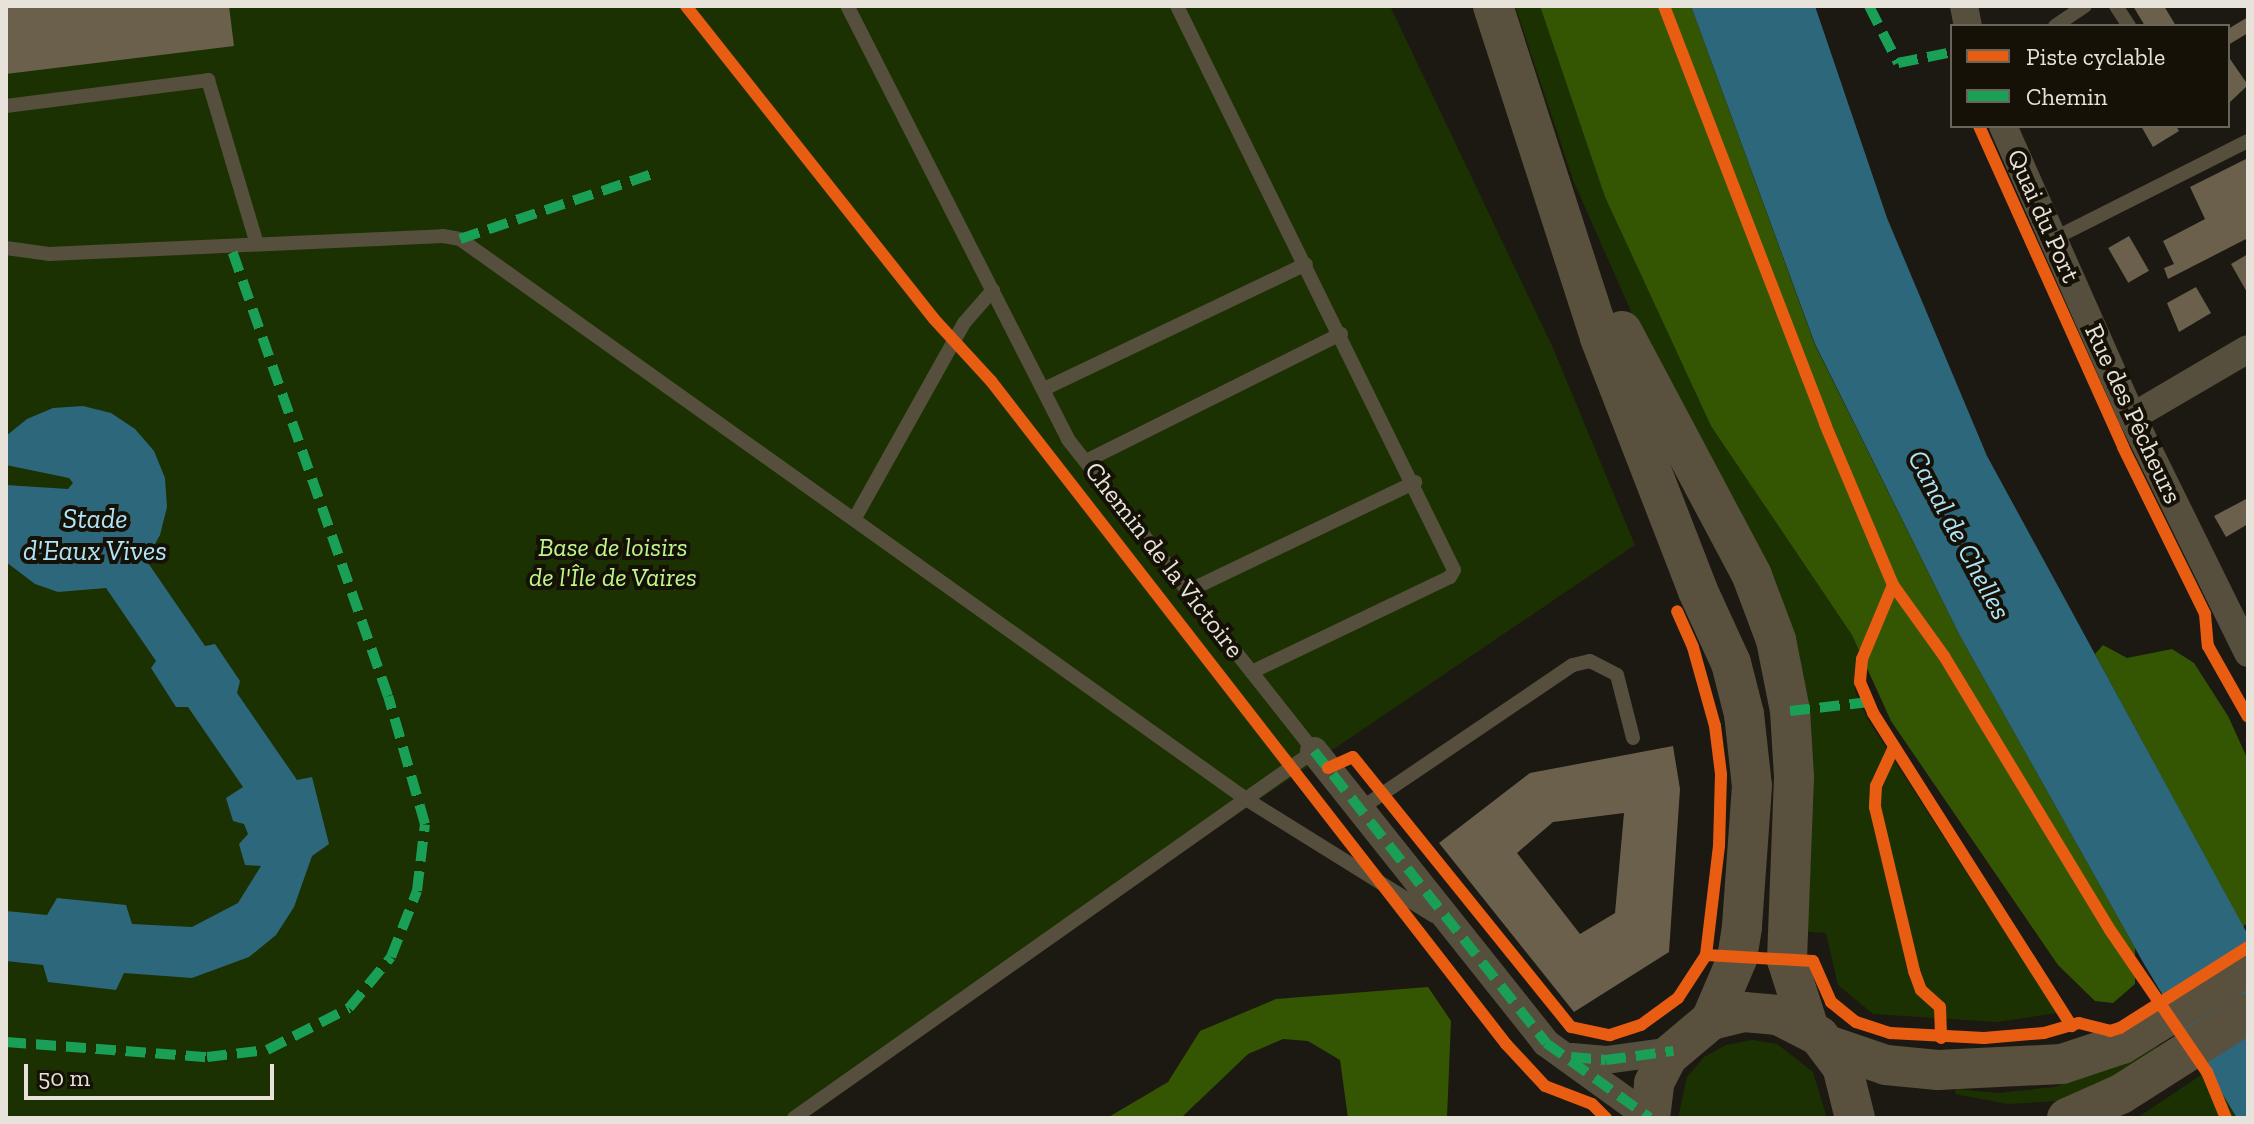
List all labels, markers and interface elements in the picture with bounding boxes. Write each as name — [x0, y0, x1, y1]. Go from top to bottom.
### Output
legend — [1950, 24, 2230, 128]
text: Piste cyclable — [2026, 42, 2165, 71]
text: Chemin — [2026, 82, 2107, 111]
street label: Quai du Port — [2000, 145, 2086, 287]
street label: Rue des Pêcheurs — [2078, 319, 2188, 509]
water label: Canal de Chelles — [1900, 444, 2018, 626]
street label: Chemin de la Victoire — [1078, 455, 1250, 665]
water label: Stade d'Eaux Vives — [22, 502, 168, 568]
park label: Base de loisirs de l'Île de Vaires — [529, 532, 697, 594]
scale bar — [28, 1048, 278, 1098]
text: 50 m — [38, 1063, 90, 1092]

